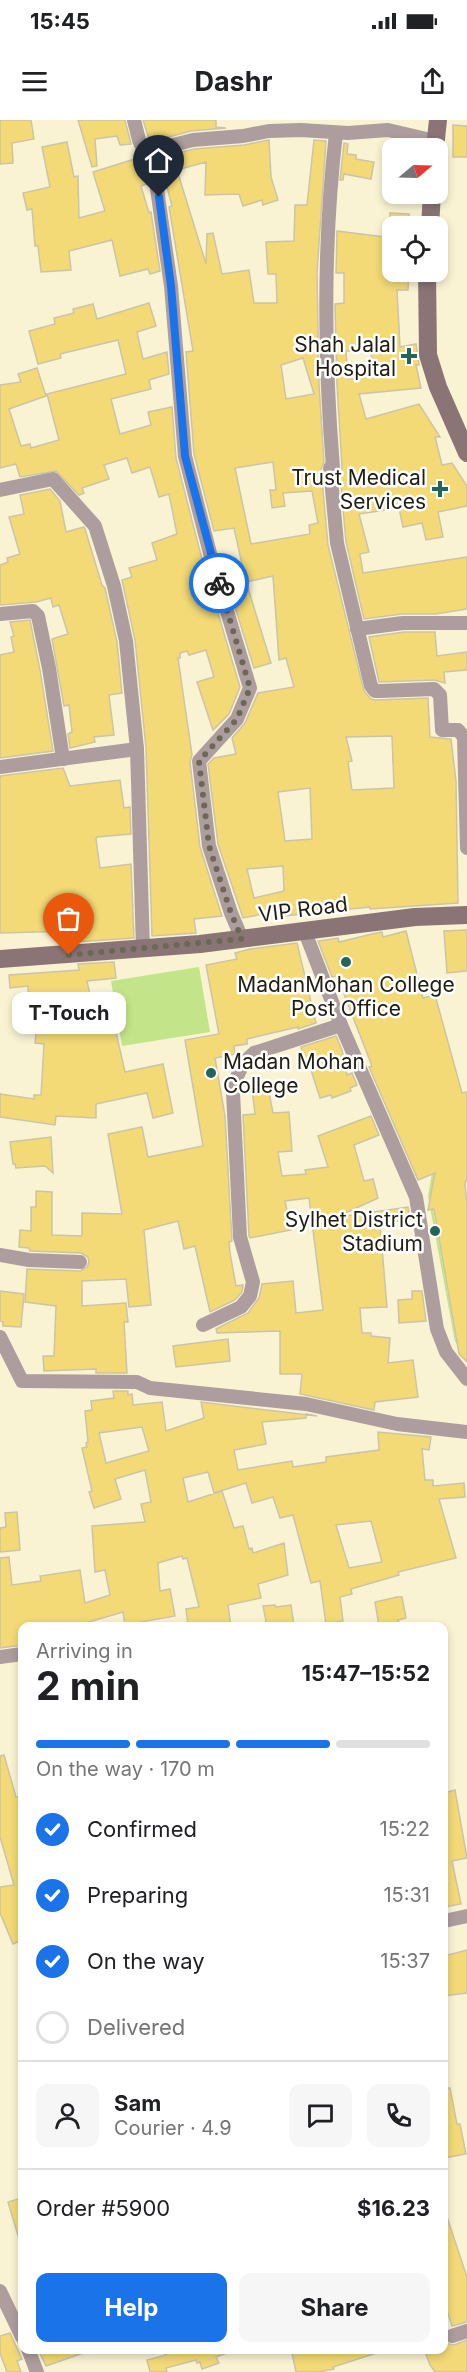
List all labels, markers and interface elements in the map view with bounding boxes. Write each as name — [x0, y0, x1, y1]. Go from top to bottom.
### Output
text: 15:45 — [30, 8, 90, 34]
icon: menu — [18, 65, 51, 98]
text: Dashr — [194, 65, 273, 98]
icon: share — [416, 65, 449, 98]
pin — [133, 135, 184, 197]
north arrow — [382, 138, 448, 204]
map controls — [382, 138, 448, 282]
icon: home — [142, 144, 175, 177]
button: locate — [382, 216, 448, 282]
place label: Shah Jalal Hospital — [294, 332, 396, 381]
marker: Shah Jalal Hospital — [400, 347, 418, 365]
place label: Trust Medical Services — [291, 465, 426, 514]
marker: Trust Medical Services — [431, 480, 449, 498]
courier — [189, 553, 249, 613]
icon: bike — [203, 567, 236, 600]
street label: VIP Road — [257, 891, 349, 927]
pin — [43, 893, 94, 955]
icon: bag — [52, 902, 85, 935]
marker: MadanMohan College Post Office — [339, 955, 353, 969]
place label: MadanMohan College Post Office — [237, 972, 455, 1021]
callout: T-Touch — [12, 991, 126, 1033]
text: T-Touch — [29, 1001, 109, 1025]
place label: Madan Mohan College — [223, 1049, 365, 1098]
marker: Madan Mohan College — [204, 1066, 218, 1080]
place label: Sylhet District Stadium — [285, 1207, 423, 1256]
marker: Sylhet District Stadium — [428, 1224, 442, 1238]
text: Arriving in — [36, 1639, 133, 1663]
text: 15:47–15:52 — [302, 1660, 430, 1686]
text: 2 min — [36, 1662, 140, 1709]
text: On the way · 170 m — [36, 1757, 215, 1781]
icon: check — [36, 1813, 69, 1846]
text: Confirmed — [87, 1816, 197, 1842]
text: 15:22 — [380, 1817, 430, 1841]
icon: check — [36, 1879, 69, 1912]
text: Preparing — [87, 1882, 188, 1908]
text: 15:31 — [383, 1883, 430, 1907]
icon: check — [36, 1945, 69, 1978]
text: On the way — [87, 1948, 205, 1974]
text: 15:37 — [380, 1949, 430, 1973]
text: Delivered — [87, 2014, 185, 2040]
button: person — [36, 2084, 99, 2147]
button: chat — [289, 2084, 352, 2147]
button: phone — [367, 2084, 430, 2147]
text: Sam — [114, 2090, 161, 2116]
text: Courier · 4.9 — [114, 2116, 232, 2140]
text: Order #5900 — [36, 2195, 170, 2221]
text: $16.23 — [357, 2195, 430, 2221]
button: Help — [36, 2273, 227, 2342]
button: Share — [239, 2273, 430, 2342]

